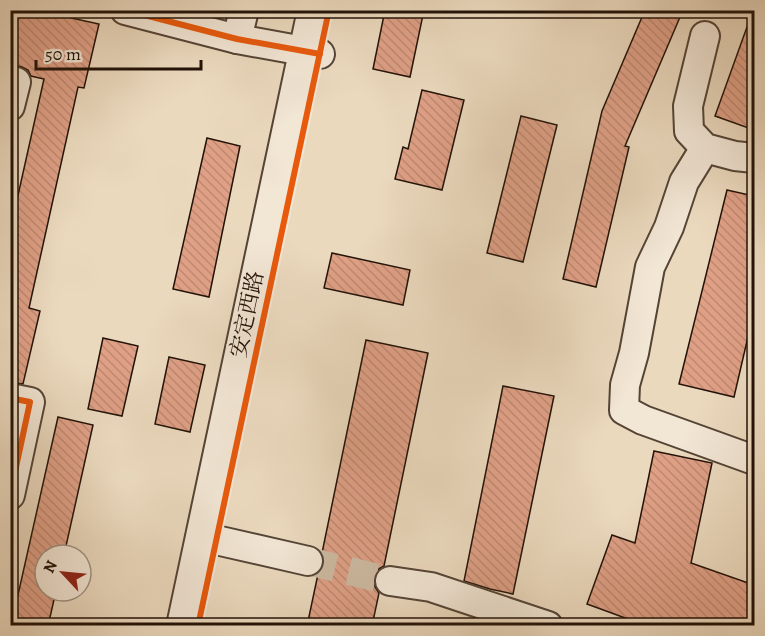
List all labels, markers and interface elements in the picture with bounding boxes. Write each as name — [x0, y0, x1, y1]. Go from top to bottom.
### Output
scale bar — [36, 33, 201, 71]
text: 50 m — [45, 42, 81, 66]
street label: 安定西路 — [223, 268, 271, 360]
north arrow — [33, 543, 93, 603]
text: N — [38, 556, 63, 577]

